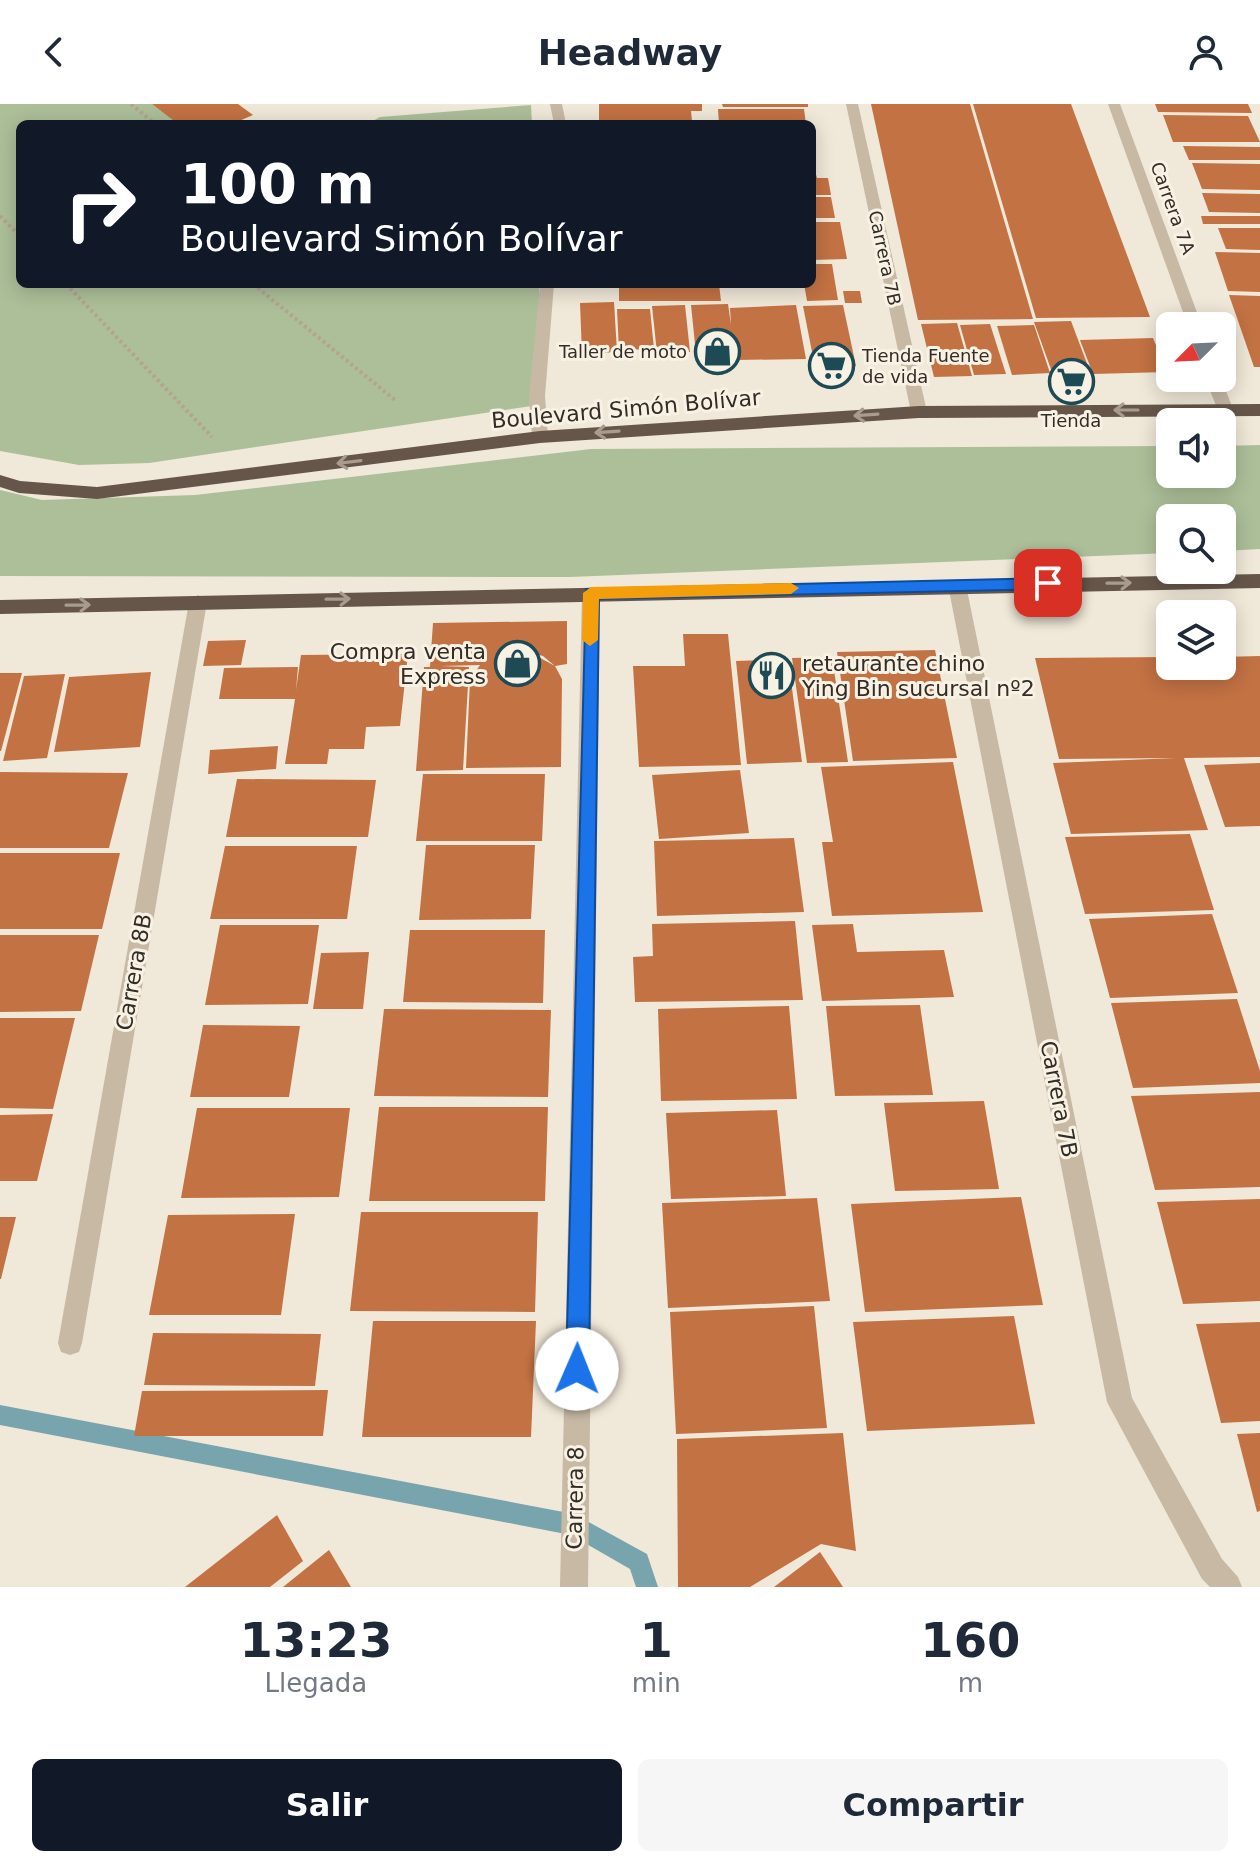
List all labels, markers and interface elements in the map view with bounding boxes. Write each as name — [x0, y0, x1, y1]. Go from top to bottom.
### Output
icon: back — [32, 30, 76, 74]
icon: person — [1184, 30, 1228, 74]
text: Headway — [538, 32, 722, 73]
text: 100 m — [180, 151, 375, 216]
icon: right — [48, 152, 152, 256]
street label: Carrera 7A — [1147, 159, 1200, 258]
street label: Carrera 7B — [865, 209, 905, 307]
text: Boulevard Simón Bolívar — [180, 218, 623, 259]
north arrow — [1156, 312, 1236, 392]
map controls — [1156, 312, 1236, 680]
shop icon: Taller de moto — [694, 327, 742, 375]
place label: Taller de moto — [558, 341, 687, 362]
supermarket icon: Tienda Fuente de vida — [807, 341, 855, 389]
place label: Tienda Fuente de vida — [861, 345, 990, 387]
supermarket icon: Tienda — [1047, 358, 1095, 406]
street label: Boulevard Simón Bolívar — [490, 385, 763, 433]
one-way arrow — [1113, 402, 1140, 418]
one-way arrow — [853, 408, 880, 423]
button: sound — [1156, 408, 1236, 488]
place label: Tienda — [1040, 410, 1101, 431]
one-way arrow — [594, 425, 621, 440]
one-way arrow — [336, 455, 362, 470]
button: search — [1156, 504, 1236, 584]
pin — [1014, 549, 1082, 617]
icon: arrive — [1026, 561, 1070, 605]
one-way arrow — [1105, 575, 1132, 590]
one-way arrow — [324, 591, 351, 606]
one-way arrow — [64, 597, 91, 612]
button: layers — [1156, 600, 1236, 680]
place label: Compra venta Express — [330, 639, 486, 689]
shop icon: Compra venta Express — [493, 640, 541, 688]
place label: retaurante chino Ying Bin sucursal nº2 — [801, 651, 1035, 701]
restaurant icon: retaurante chino Ying Bin sucursal nº2 — [747, 652, 795, 700]
street label: Carrera 8B — [111, 912, 157, 1032]
street label: Carrera 7B — [1035, 1039, 1083, 1159]
position arrow — [535, 1327, 619, 1411]
street label: Carrera 8 — [562, 1446, 588, 1550]
text: 13:23 — [239, 1612, 392, 1668]
text: 1 — [640, 1612, 673, 1668]
text: 160 — [920, 1612, 1020, 1668]
text: Llegada — [265, 1668, 367, 1698]
text: min — [632, 1668, 681, 1698]
text: m — [958, 1668, 983, 1698]
button: Salir — [32, 1759, 622, 1851]
button: Compartir — [638, 1759, 1228, 1851]

